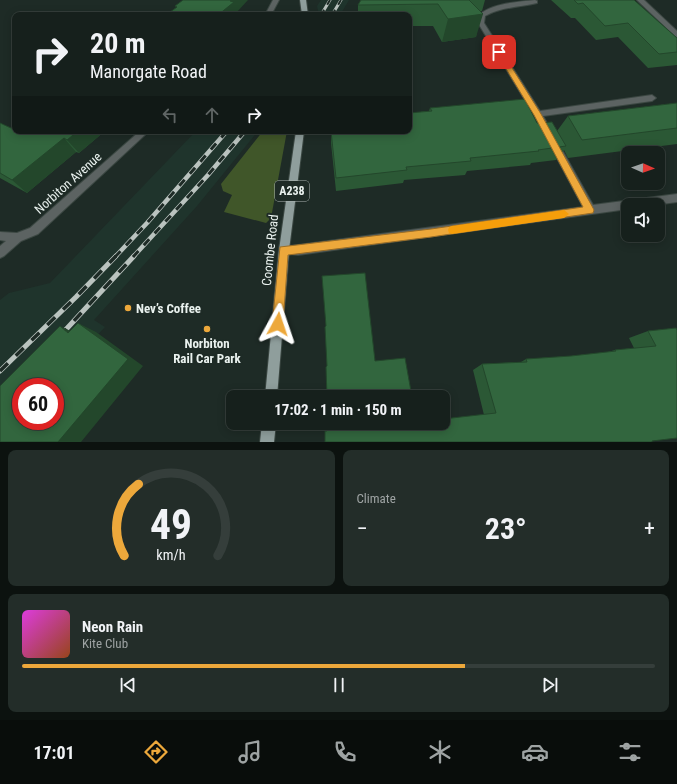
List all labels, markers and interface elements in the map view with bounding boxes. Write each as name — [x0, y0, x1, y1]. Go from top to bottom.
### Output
text: 20 m — [90, 27, 146, 60]
icon: right — [24, 28, 76, 80]
pin — [482, 35, 516, 69]
icon: arrive — [488, 41, 510, 63]
text: Manorgate Road — [90, 61, 207, 82]
icon: left — [159, 104, 181, 126]
icon: ahead — [201, 104, 223, 126]
icon: right — [243, 104, 265, 126]
north arrow — [621, 146, 665, 190]
map controls — [621, 146, 665, 242]
street label: Norbiton Avenue — [31, 149, 105, 217]
road number: A238 — [275, 181, 309, 201]
button: sound — [621, 198, 665, 242]
street label: Coombe Road — [259, 214, 281, 286]
place label: Nev’s Coffee — [136, 301, 201, 316]
marker: Nev’s Coffee — [123, 303, 133, 313]
position arrow — [257, 303, 299, 345]
marker: Norbiton Rail Car Park — [202, 324, 212, 334]
place label: Norbiton Rail Car Park — [173, 336, 242, 366]
speed limit sign: 60 — [12, 378, 64, 430]
text: 17:02 · 1 min · 150 m — [274, 401, 402, 419]
text: Climate — [357, 491, 396, 506]
text: 49 — [150, 500, 192, 549]
text: 23° — [485, 511, 527, 546]
text: − — [357, 516, 368, 541]
text: + — [644, 516, 655, 541]
text: km/h — [157, 547, 186, 563]
text: Neon Rain — [82, 618, 143, 636]
text: Kite Club — [82, 636, 128, 651]
icon: previous — [117, 674, 139, 696]
icon: pause — [328, 674, 350, 696]
icon: next — [539, 674, 561, 696]
icon: directions — [142, 738, 170, 766]
icon: music — [236, 738, 264, 766]
icon: phone — [331, 738, 359, 766]
icon: climate — [426, 738, 454, 766]
icon: car — [521, 738, 549, 766]
icon: filters — [616, 738, 644, 766]
text: 17:01 — [33, 742, 75, 763]

